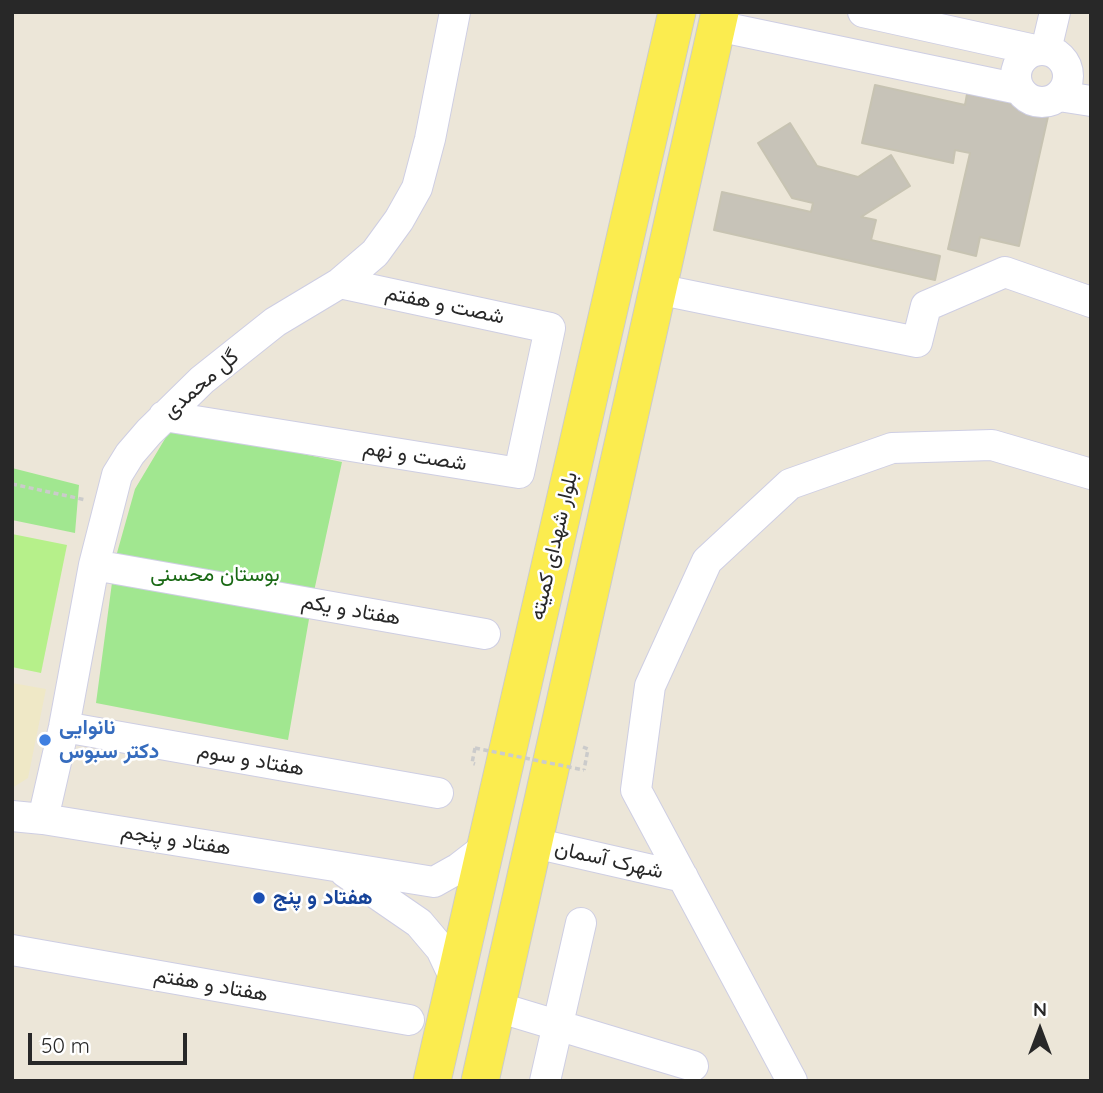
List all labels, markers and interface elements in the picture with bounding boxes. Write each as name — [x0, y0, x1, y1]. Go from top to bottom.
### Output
street label: شصت و هفتم — [383, 280, 507, 330]
street label: گل محمدی — [158, 344, 244, 424]
street label: شصت و نهم — [361, 435, 469, 477]
street label: بلوار شهدای کمیته — [525, 469, 583, 623]
park label: بوستان محسنی — [150, 562, 280, 588]
street label: هفتاد و یکم — [300, 589, 402, 631]
place label: نانوایی دکتر سبوس — [59, 715, 159, 765]
marker: نانوایی دکتر سبوس — [37, 732, 53, 748]
street label: هفتاد و سوم — [196, 738, 306, 782]
street label: هفتاد و پنجم — [119, 819, 233, 861]
street label: شهرک آسمان — [552, 835, 666, 885]
place label: هفتاد و پنج — [273, 885, 373, 911]
marker: هفتاد و پنج — [251, 890, 267, 906]
street label: هفتاد و هفتم — [152, 963, 270, 1007]
north arrow — [1005, 995, 1075, 1065]
text: N — [1033, 997, 1047, 1021]
scale bar — [32, 1020, 191, 1064]
text: 50 m — [41, 1032, 90, 1058]

